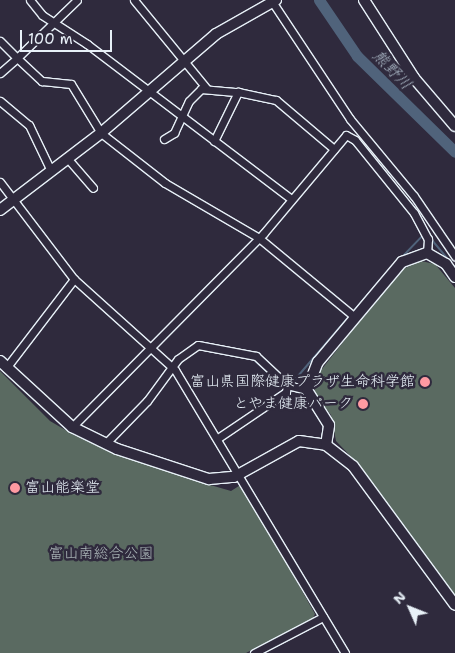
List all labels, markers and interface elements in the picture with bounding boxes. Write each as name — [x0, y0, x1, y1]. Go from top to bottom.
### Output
scale bar — [22, 20, 115, 52]
text: 100 m — [28, 29, 73, 49]
water label: 熊野川 — [368, 46, 416, 94]
place label: 富山県国際健康プラザ生命科学館 — [190, 373, 415, 391]
marker: 富山県国際健康プラザ生命科学館 — [419, 376, 431, 388]
place label: とやま健康パーク — [233, 395, 353, 413]
marker: とやま健康パーク — [357, 398, 369, 410]
place label: 富山能楽堂 — [25, 479, 100, 497]
marker: 富山能楽堂 — [9, 482, 21, 494]
park label: 富山南総合公園 — [49, 545, 153, 563]
north arrow — [385, 583, 435, 633]
text: N — [389, 587, 410, 608]

